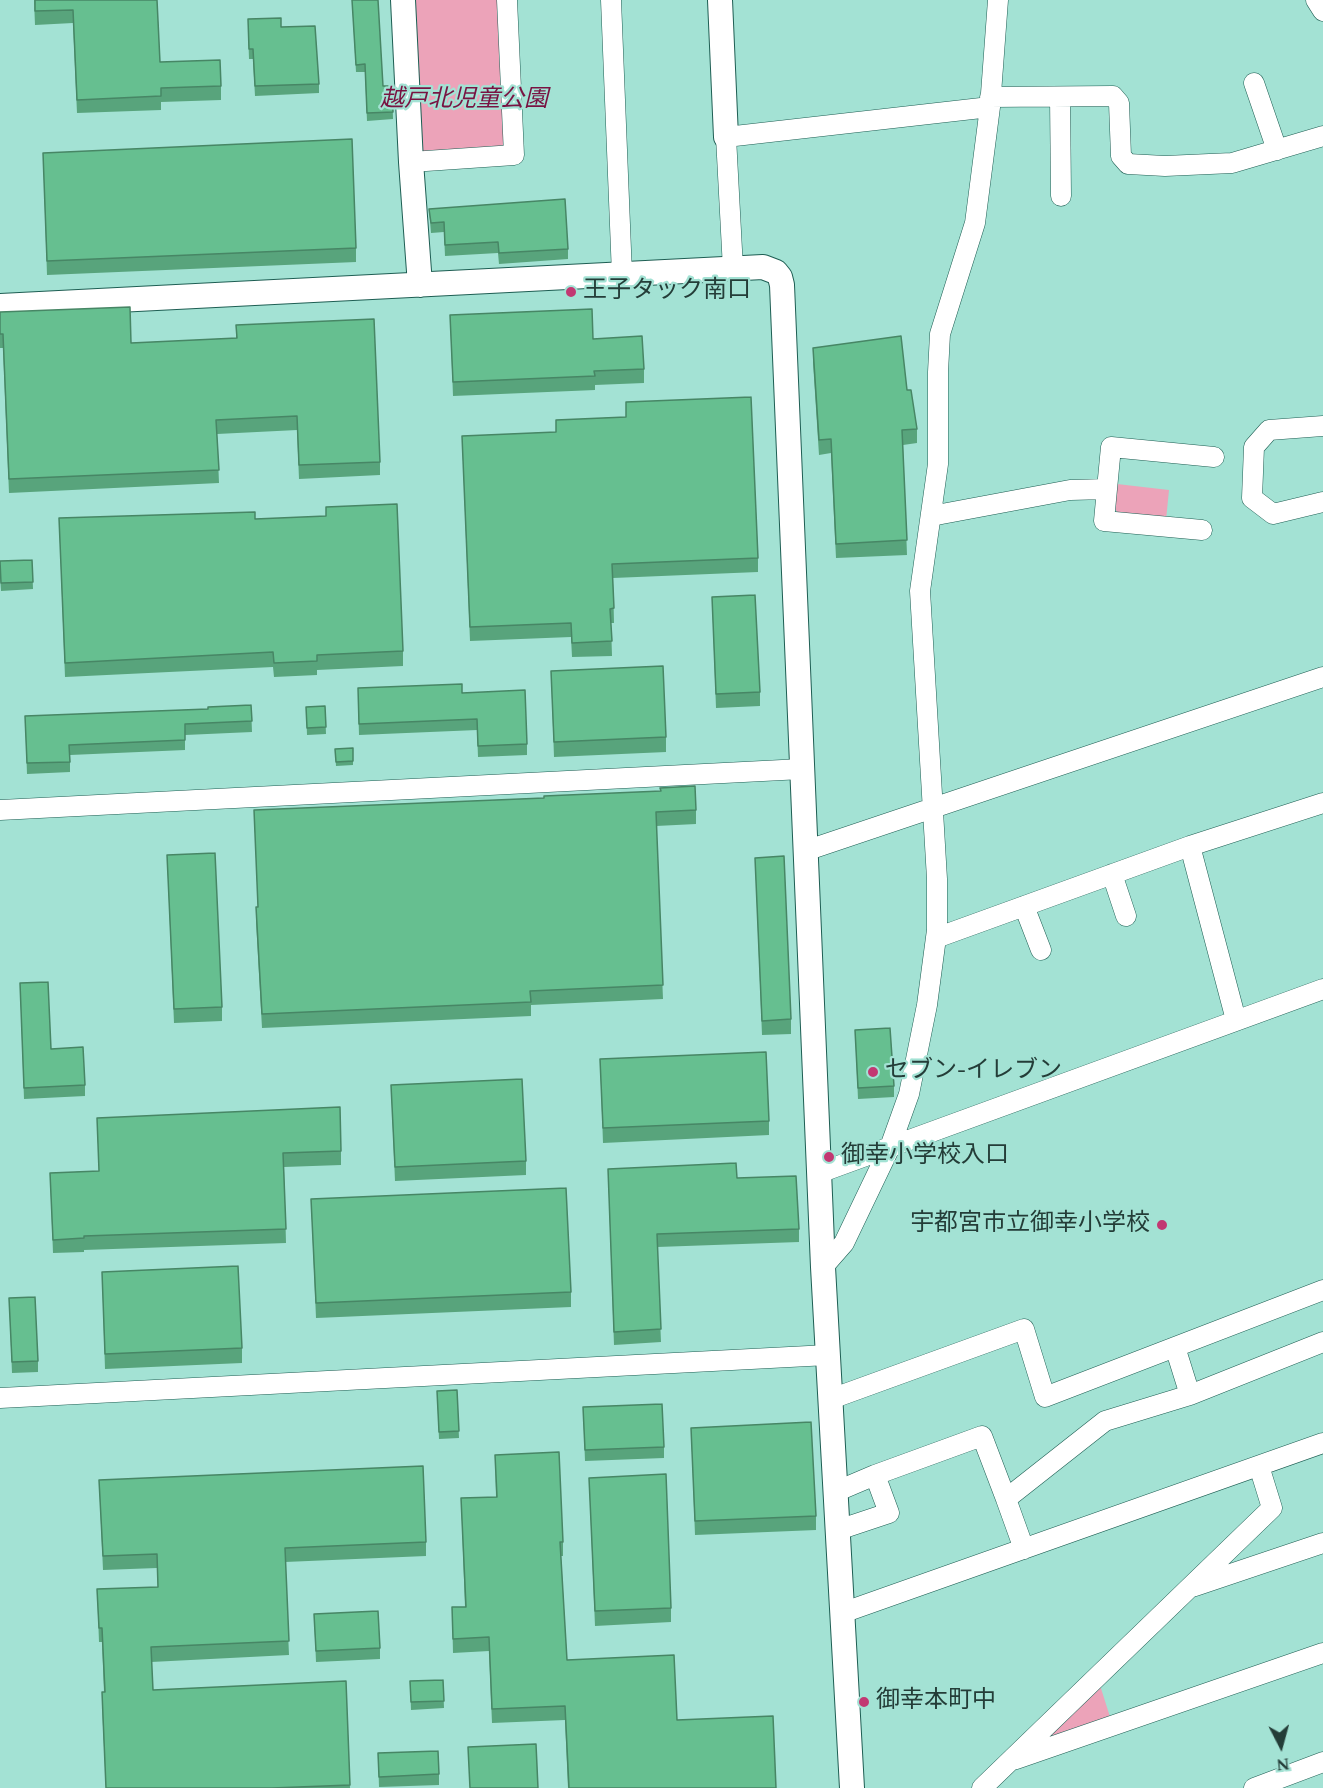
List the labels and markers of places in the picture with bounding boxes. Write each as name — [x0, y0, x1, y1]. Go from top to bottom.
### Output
place label: 王子タック南口 — [583, 278, 751, 306]
marker: 王子タック南口 — [564, 285, 578, 299]
place label: セブン-イレブン — [885, 1058, 1062, 1086]
marker: セブン-イレブン — [866, 1065, 880, 1079]
place label: 御幸小学校入口 — [841, 1143, 1009, 1171]
marker: 御幸小学校入口 — [822, 1150, 836, 1164]
place label: 宇都宮市立御幸小学校 — [910, 1211, 1150, 1239]
marker: 宇都宮市立御幸小学校 — [1155, 1218, 1169, 1232]
place label: 御幸本町中 — [876, 1688, 996, 1716]
marker: 御幸本町中 — [857, 1695, 871, 1709]

